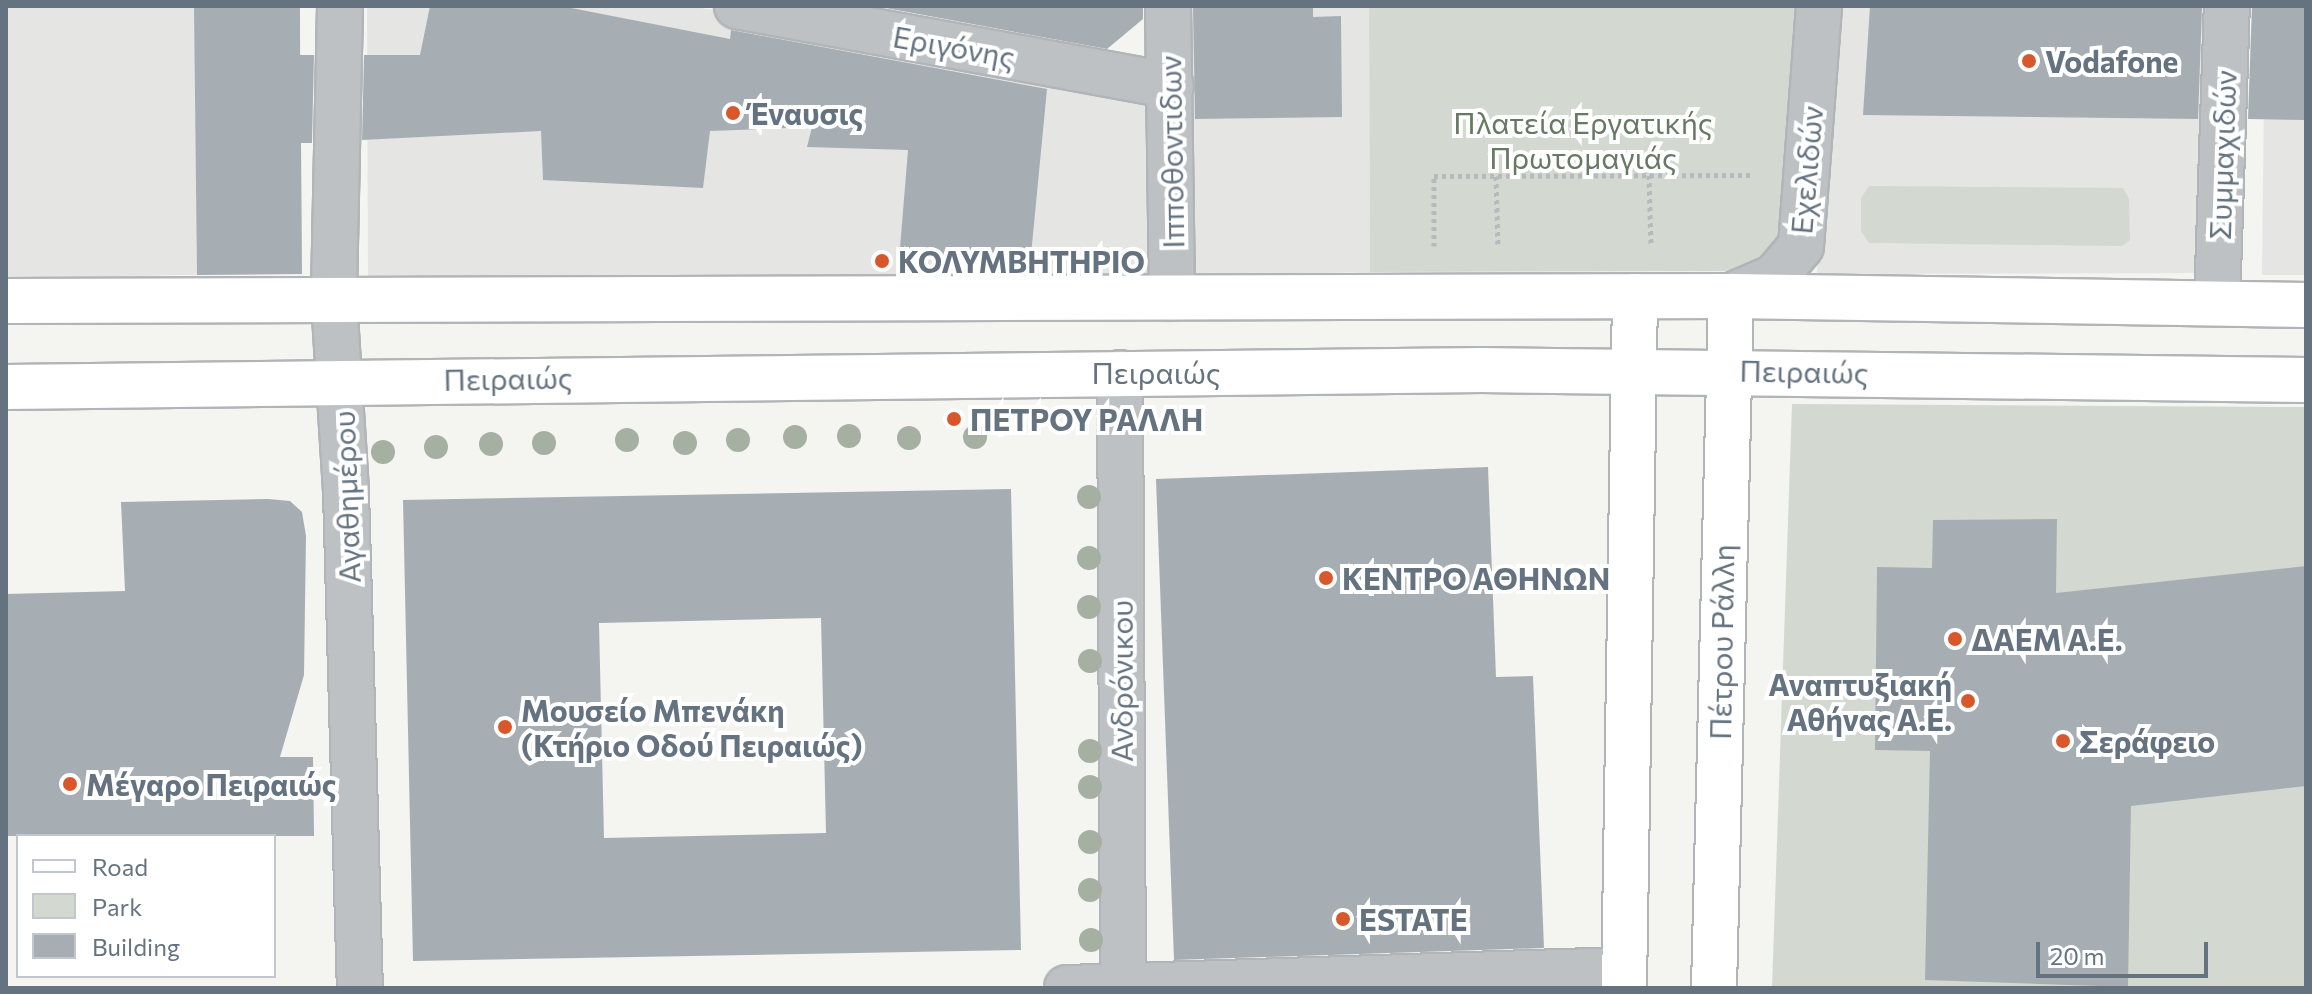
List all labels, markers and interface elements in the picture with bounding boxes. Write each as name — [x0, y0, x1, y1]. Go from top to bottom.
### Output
street label: Εριγόνης — [890, 18, 1018, 74]
place label: Vodafone — [2045, 43, 2178, 79]
marker: Vodafone — [2020, 52, 2038, 70]
street label: Ιπποθοντιδων — [1151, 55, 1191, 249]
street label: Συμμαχιδών — [2201, 70, 2243, 240]
place label: Έναυσις — [749, 95, 863, 131]
marker: Έναυσις — [724, 104, 742, 122]
park label: Πλατεία Εργατικής Πρωτομαγιάς — [1453, 104, 1713, 174]
street label: Εχελιδών — [1782, 104, 1830, 236]
place label: ΚΟΛΥΜΒΗΤΗΡΙΟ — [898, 243, 1145, 279]
marker: ΚΟΛΥΜΒΗΤΗΡΙΟ — [873, 252, 891, 270]
street label: Πειραιώς — [1739, 352, 1869, 390]
street label: Πειραιώς — [1091, 354, 1221, 390]
street label: Πειραιώς — [443, 359, 573, 397]
place label: ΠΕΤΡΟΥ ΡΑΛΛΗ — [970, 401, 1203, 437]
street label: Αγαθημέρου — [325, 410, 367, 584]
marker: ΠΕΤΡΟΥ ΡΑΛΛΗ — [945, 410, 963, 428]
street label: Πέτρου Ράλλη — [1701, 544, 1741, 740]
place label: ΚΕΝΤΡΟ ΑΘΗΝΩΝ — [1342, 560, 1610, 596]
marker: ΚΕΝΤΡΟ ΑΘΗΝΩΝ — [1317, 569, 1335, 587]
street label: Ανδρόνικου — [1103, 600, 1139, 762]
place label: ΔΑΕΜ A.E. — [1971, 621, 2123, 657]
marker: ΔΑΕΜ A.E. — [1946, 630, 1964, 648]
place label: Αναπτυξιακή Αθήνας Α.Ε. — [1768, 666, 1952, 736]
place label: Μουσείο Μπενάκη (Κτήριο Οδού Πειραιώς) — [521, 692, 863, 762]
marker: Αναπτυξιακή Αθήνας Α.Ε. — [1959, 692, 1977, 710]
marker: Μουσείο Μπενάκη (Κτήριο Οδού Πειραιώς) — [496, 718, 514, 736]
place label: Σεράφειο — [2079, 723, 2215, 759]
marker: Σεράφειο — [2054, 732, 2072, 750]
place label: Μέγαρο Πειραιώς — [86, 766, 336, 802]
marker: Μέγαρο Πειραιώς — [61, 775, 79, 793]
legend — [16, 834, 276, 978]
text: Road — [92, 852, 148, 881]
text: Park — [92, 892, 142, 921]
place label: ESTATE — [1359, 901, 1468, 937]
marker: ESTATE — [1334, 910, 1352, 928]
scale bar — [2040, 926, 2212, 976]
text: Building — [92, 932, 180, 961]
text: 20 m — [2050, 941, 2104, 970]

